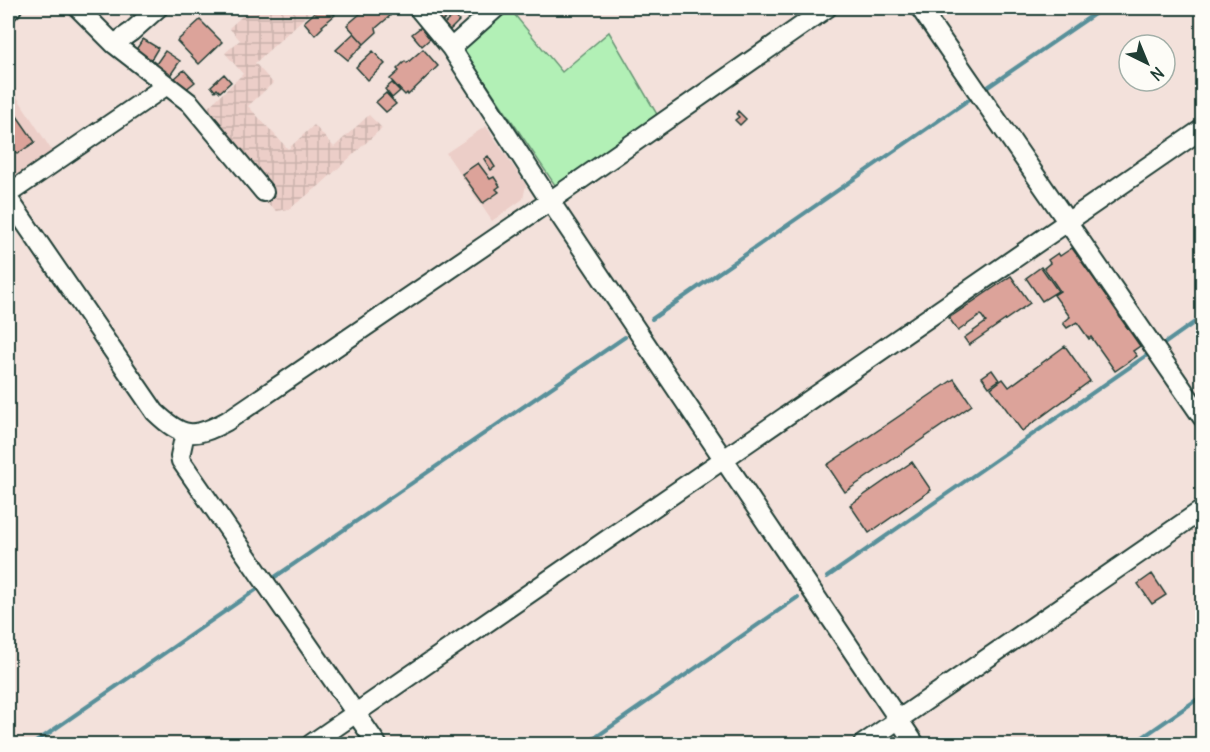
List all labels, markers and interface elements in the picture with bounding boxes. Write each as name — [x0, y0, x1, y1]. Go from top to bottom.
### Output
north arrow — [1117, 33, 1177, 93]
text: N — [1146, 63, 1168, 85]

